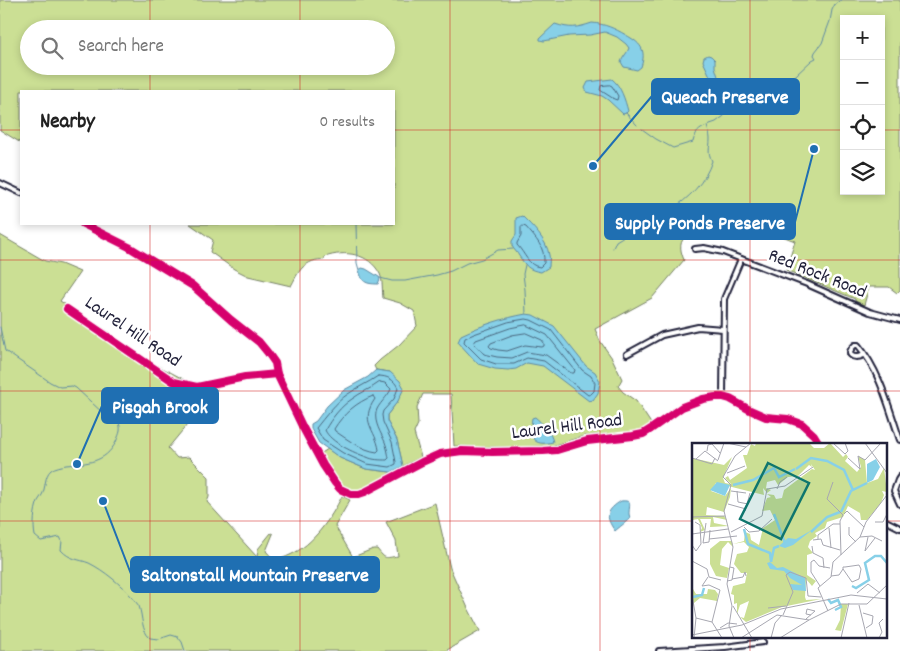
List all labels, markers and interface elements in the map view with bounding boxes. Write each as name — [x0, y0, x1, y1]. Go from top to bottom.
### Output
map controls — [840, 15, 885, 195]
button: + — [840, 15, 885, 60]
search box — [20, 20, 395, 75]
icon: search — [38, 34, 66, 62]
text: Search here — [78, 34, 164, 61]
button: − — [840, 60, 885, 105]
callout: Queach Preserve — [652, 79, 799, 114]
text: Queach Preserve — [661, 85, 789, 113]
button: locate — [840, 105, 885, 150]
text: Nearby — [40, 108, 95, 138]
text: 0 results — [320, 111, 375, 134]
button: layers — [840, 150, 885, 195]
callout: Supply Ponds Preserve — [605, 204, 795, 239]
text: Supply Ponds Preserve — [615, 211, 785, 239]
street label: Red Rock Road — [764, 243, 870, 307]
street label: Laurel Hill Road — [78, 291, 186, 375]
callout: Pisgah Brook — [102, 388, 218, 423]
text: Pisgah Brook — [112, 395, 208, 423]
street label: Laurel Hill Road — [510, 408, 624, 448]
inset map — [692, 443, 888, 638]
callout: Saltonstall Mountain Preserve — [131, 557, 379, 592]
text: Saltonstall Mountain Preserve — [141, 563, 369, 591]

